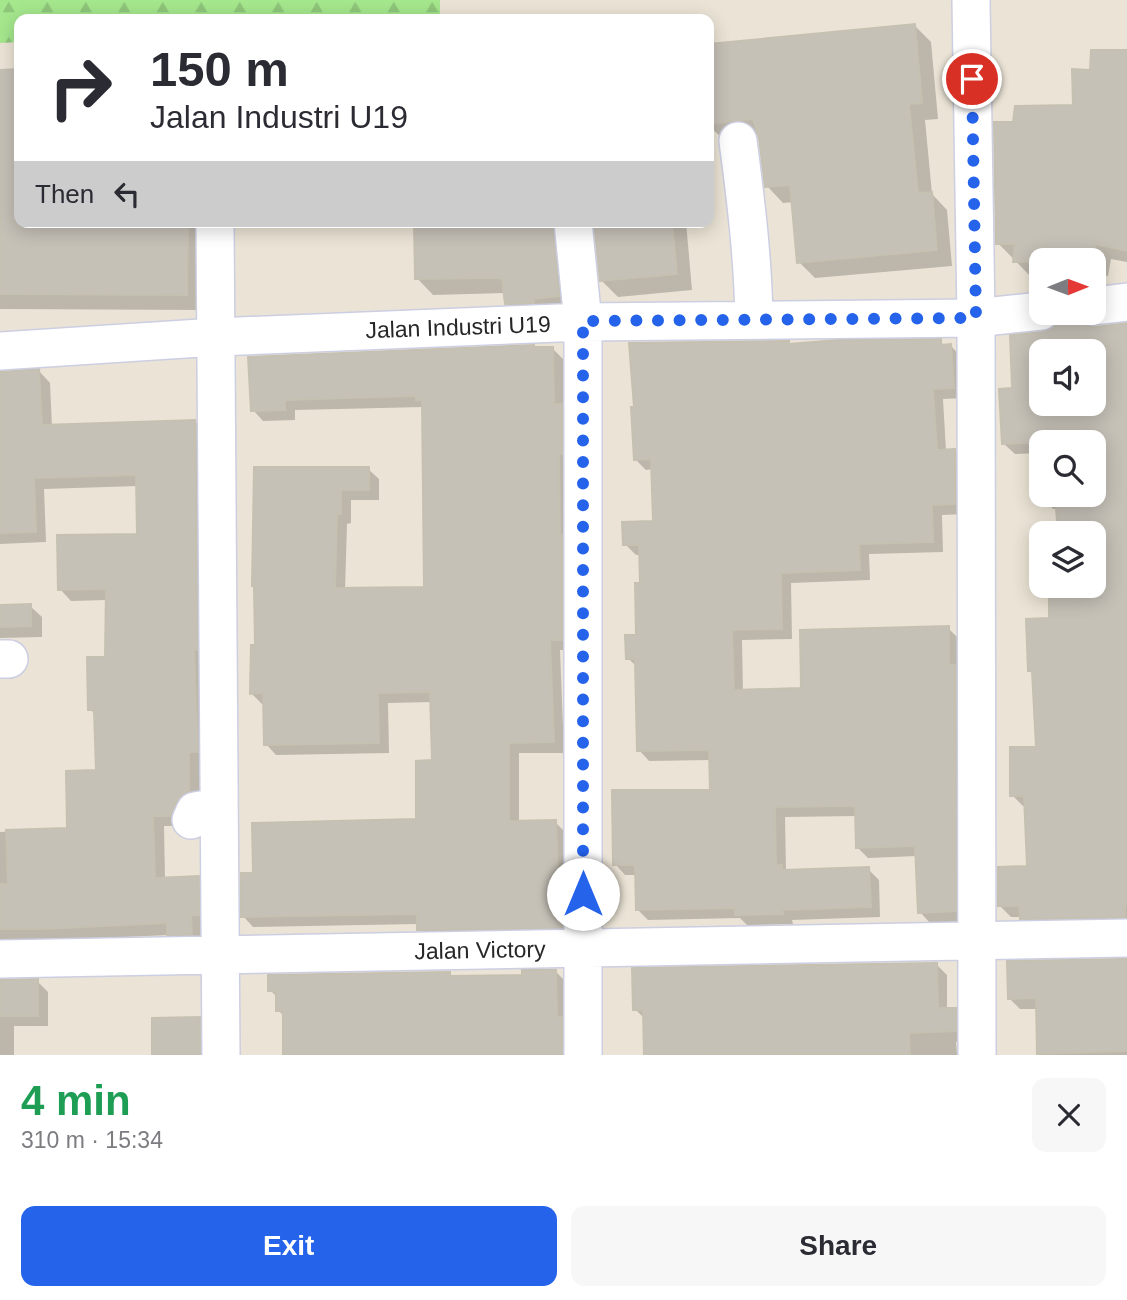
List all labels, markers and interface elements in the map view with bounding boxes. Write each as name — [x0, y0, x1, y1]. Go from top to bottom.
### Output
icon: right — [35, 42, 126, 133]
text: 150 m — [150, 42, 289, 96]
pin — [942, 49, 1002, 109]
icon: arrive — [953, 60, 991, 98]
text: Jalan Industri U19 — [150, 99, 408, 135]
icon: left — [108, 175, 146, 213]
text: Then — [35, 179, 94, 209]
north arrow — [1029, 248, 1106, 326]
map controls — [1029, 248, 1106, 598]
street label: Jalan Industri U19 — [365, 311, 551, 343]
button: sound — [1029, 339, 1106, 416]
button: search — [1029, 430, 1106, 507]
button: layers — [1029, 521, 1106, 598]
position arrow — [546, 857, 620, 931]
street label: Jalan Victory — [414, 936, 546, 964]
text: 4 min — [21, 1077, 131, 1124]
button: close — [1032, 1078, 1106, 1152]
text: 310 m · 15:34 — [21, 1127, 163, 1153]
button: Exit — [21, 1206, 557, 1286]
button: Share — [571, 1206, 1106, 1286]

